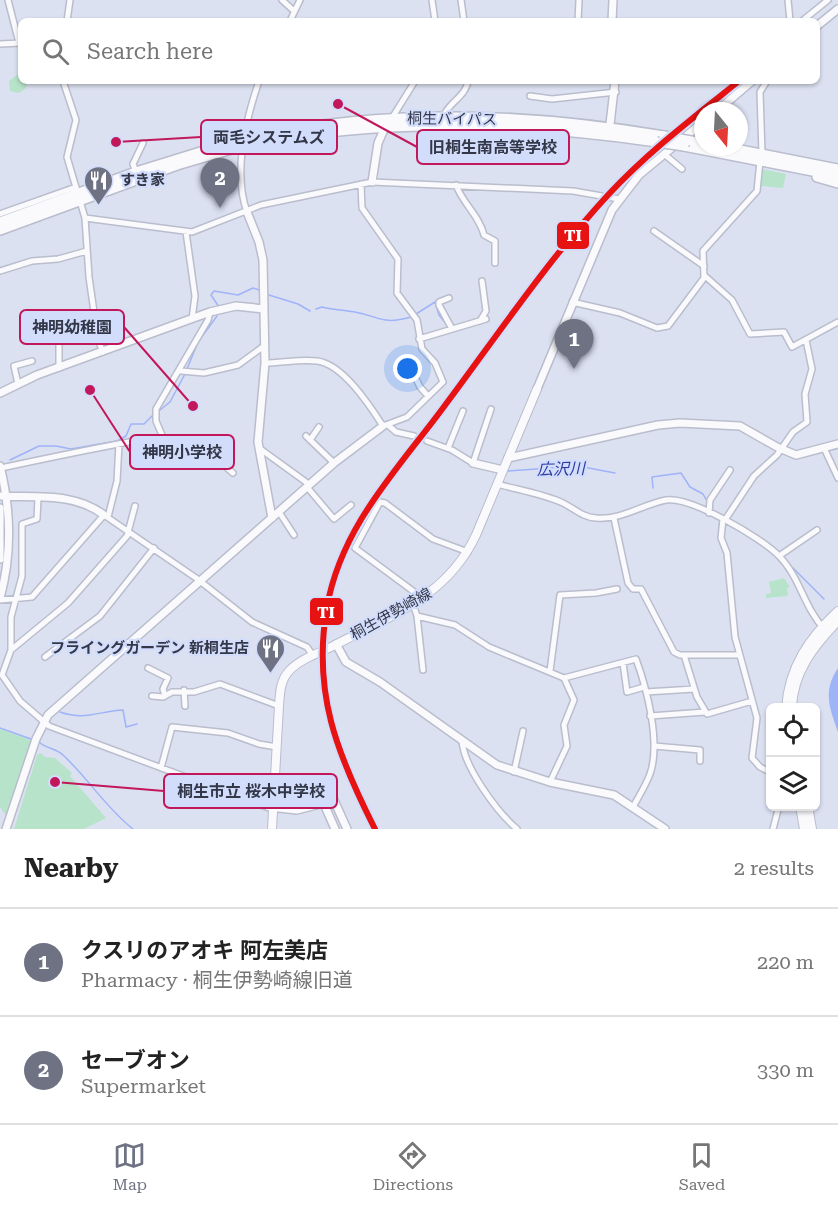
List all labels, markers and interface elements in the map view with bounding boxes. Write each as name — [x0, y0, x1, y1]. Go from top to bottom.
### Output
search box — [18, 18, 820, 84]
icon: search — [39, 35, 72, 68]
text: Search here — [87, 39, 213, 64]
north arrow — [694, 102, 748, 156]
street label: 桐生バイパス — [407, 109, 497, 129]
callout: 両毛システムズ — [201, 120, 337, 154]
text: 両毛システムズ — [213, 128, 325, 147]
callout: 旧桐生南高等学校 — [417, 130, 569, 164]
text: 旧桐生南高等学校 — [429, 138, 557, 157]
pin: 2 — [200, 158, 240, 208]
restaurant icon: すき家 — [83, 164, 115, 206]
place label: すき家 — [120, 171, 165, 189]
line badge: TI — [556, 221, 590, 250]
text: TI — [564, 226, 582, 245]
callout: 神明幼稚園 — [20, 310, 124, 344]
text: 神明幼稚園 — [32, 318, 112, 337]
pin: 1 — [554, 320, 594, 369]
your location — [393, 354, 422, 383]
callout: 神明小学校 — [130, 435, 234, 469]
text: 神明小学校 — [142, 443, 222, 462]
water label: 広沢川 — [537, 459, 587, 479]
street label: 桐生伊勢崎線 — [347, 584, 435, 644]
line badge: TI — [309, 597, 344, 626]
text: TI — [317, 603, 335, 622]
restaurant icon: フライングガーデン 新桐生店 — [254, 632, 286, 674]
place label: フライングガーデン 新桐生店 — [50, 639, 249, 657]
map controls — [766, 703, 820, 811]
button: locate — [766, 703, 820, 757]
button: layers — [766, 757, 820, 811]
callout: 桐生市立 桜木中学校 — [164, 774, 337, 808]
text: 桐生市立 桜木中学校 — [177, 782, 325, 801]
text: Nearby — [24, 853, 118, 883]
text: 2 results — [734, 856, 814, 880]
text: クスリのアオキ 阿左美店 — [81, 938, 328, 963]
text: 1 — [38, 950, 49, 974]
text: 220 m — [757, 950, 814, 974]
text: Pharmacy · 桐生伊勢崎線旧道 — [81, 968, 353, 992]
text: セーブオン — [81, 1048, 190, 1073]
text: 2 — [38, 1058, 49, 1082]
text: 330 m — [757, 1058, 814, 1082]
text: Supermarket — [81, 1074, 206, 1098]
tab: Map — [113, 1139, 147, 1194]
tab: Directions — [373, 1139, 453, 1194]
tab: Saved — [679, 1139, 725, 1194]

